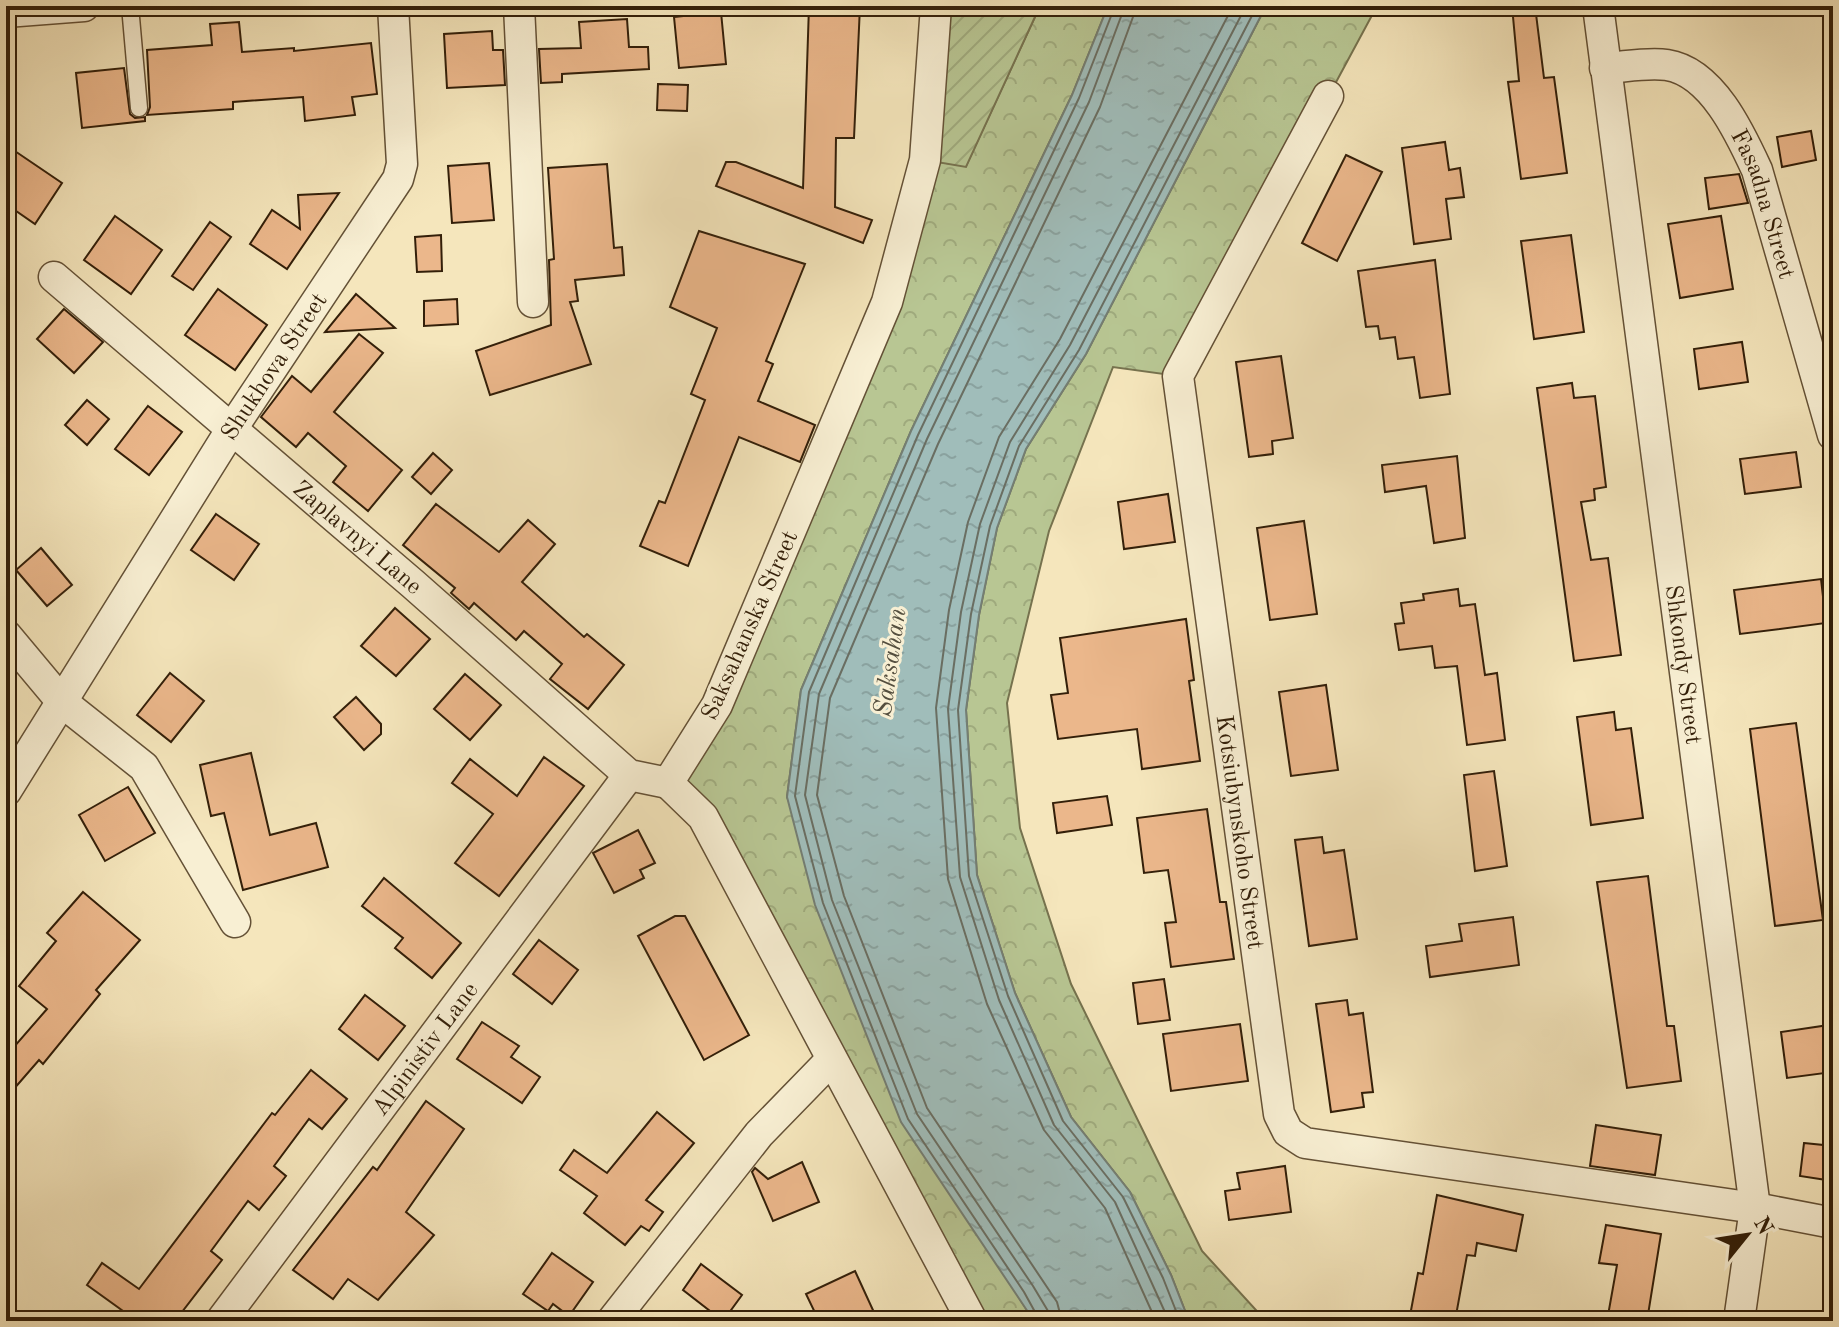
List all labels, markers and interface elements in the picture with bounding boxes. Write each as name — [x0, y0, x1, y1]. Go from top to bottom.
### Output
street label: Fasadna Street — [1725, 126, 1798, 282]
street label: Shukhova Street — [218, 289, 333, 445]
street label: Zaplavnyi Lane — [288, 477, 426, 600]
street label: Saksahanska Street — [698, 528, 803, 724]
street label: Shkondy Street — [1660, 583, 1704, 746]
water label: Saksahan — [870, 606, 912, 718]
street label: Kotsiubynskoho Street — [1211, 714, 1266, 951]
street label: Alpinistiv Lane — [369, 979, 484, 1121]
north arrow — [1707, 1195, 1787, 1275]
text: N — [1749, 1213, 1776, 1239]

